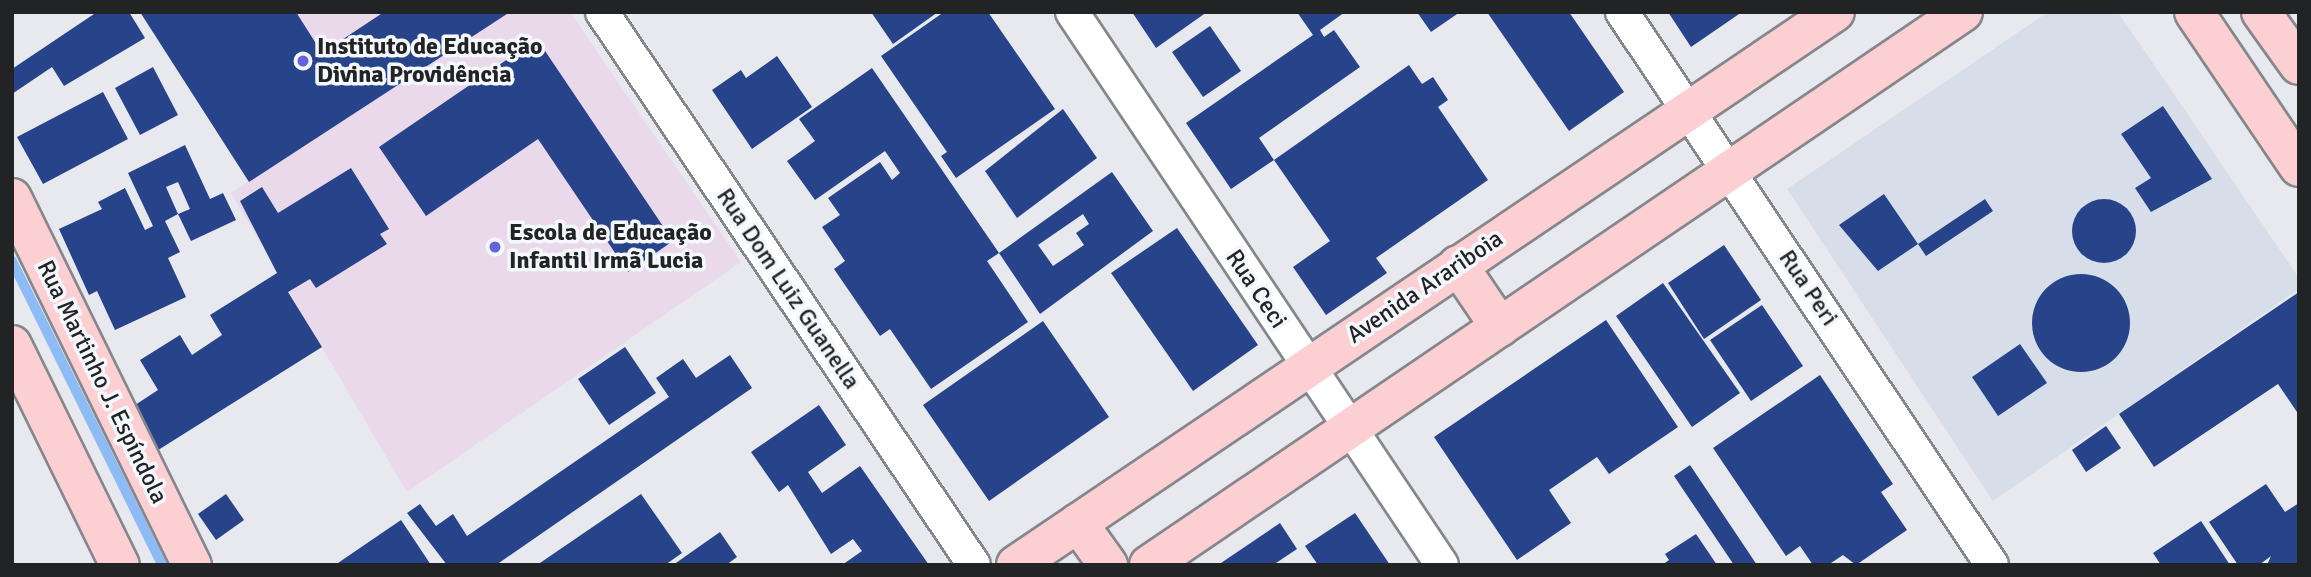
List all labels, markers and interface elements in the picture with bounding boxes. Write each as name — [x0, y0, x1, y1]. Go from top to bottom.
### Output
place label: Instituto de Educação Divina Providência — [317, 33, 543, 89]
marker: Instituto de Educação Divina Providência — [295, 53, 311, 69]
street label: Rua Dom Luiz Guanella — [710, 183, 866, 395]
place label: Escola de Educação Infantil Irmã Lucia — [509, 219, 712, 275]
street label: Avenida Arariboia — [1342, 224, 1508, 350]
marker: Escola de Educação Infantil Irmã Lucia — [487, 239, 503, 255]
street label: Rua Ceci — [1219, 244, 1293, 334]
street label: Rua Peri — [1772, 245, 1844, 331]
street label: Rua Martinho J. Espíndola — [31, 256, 173, 508]

